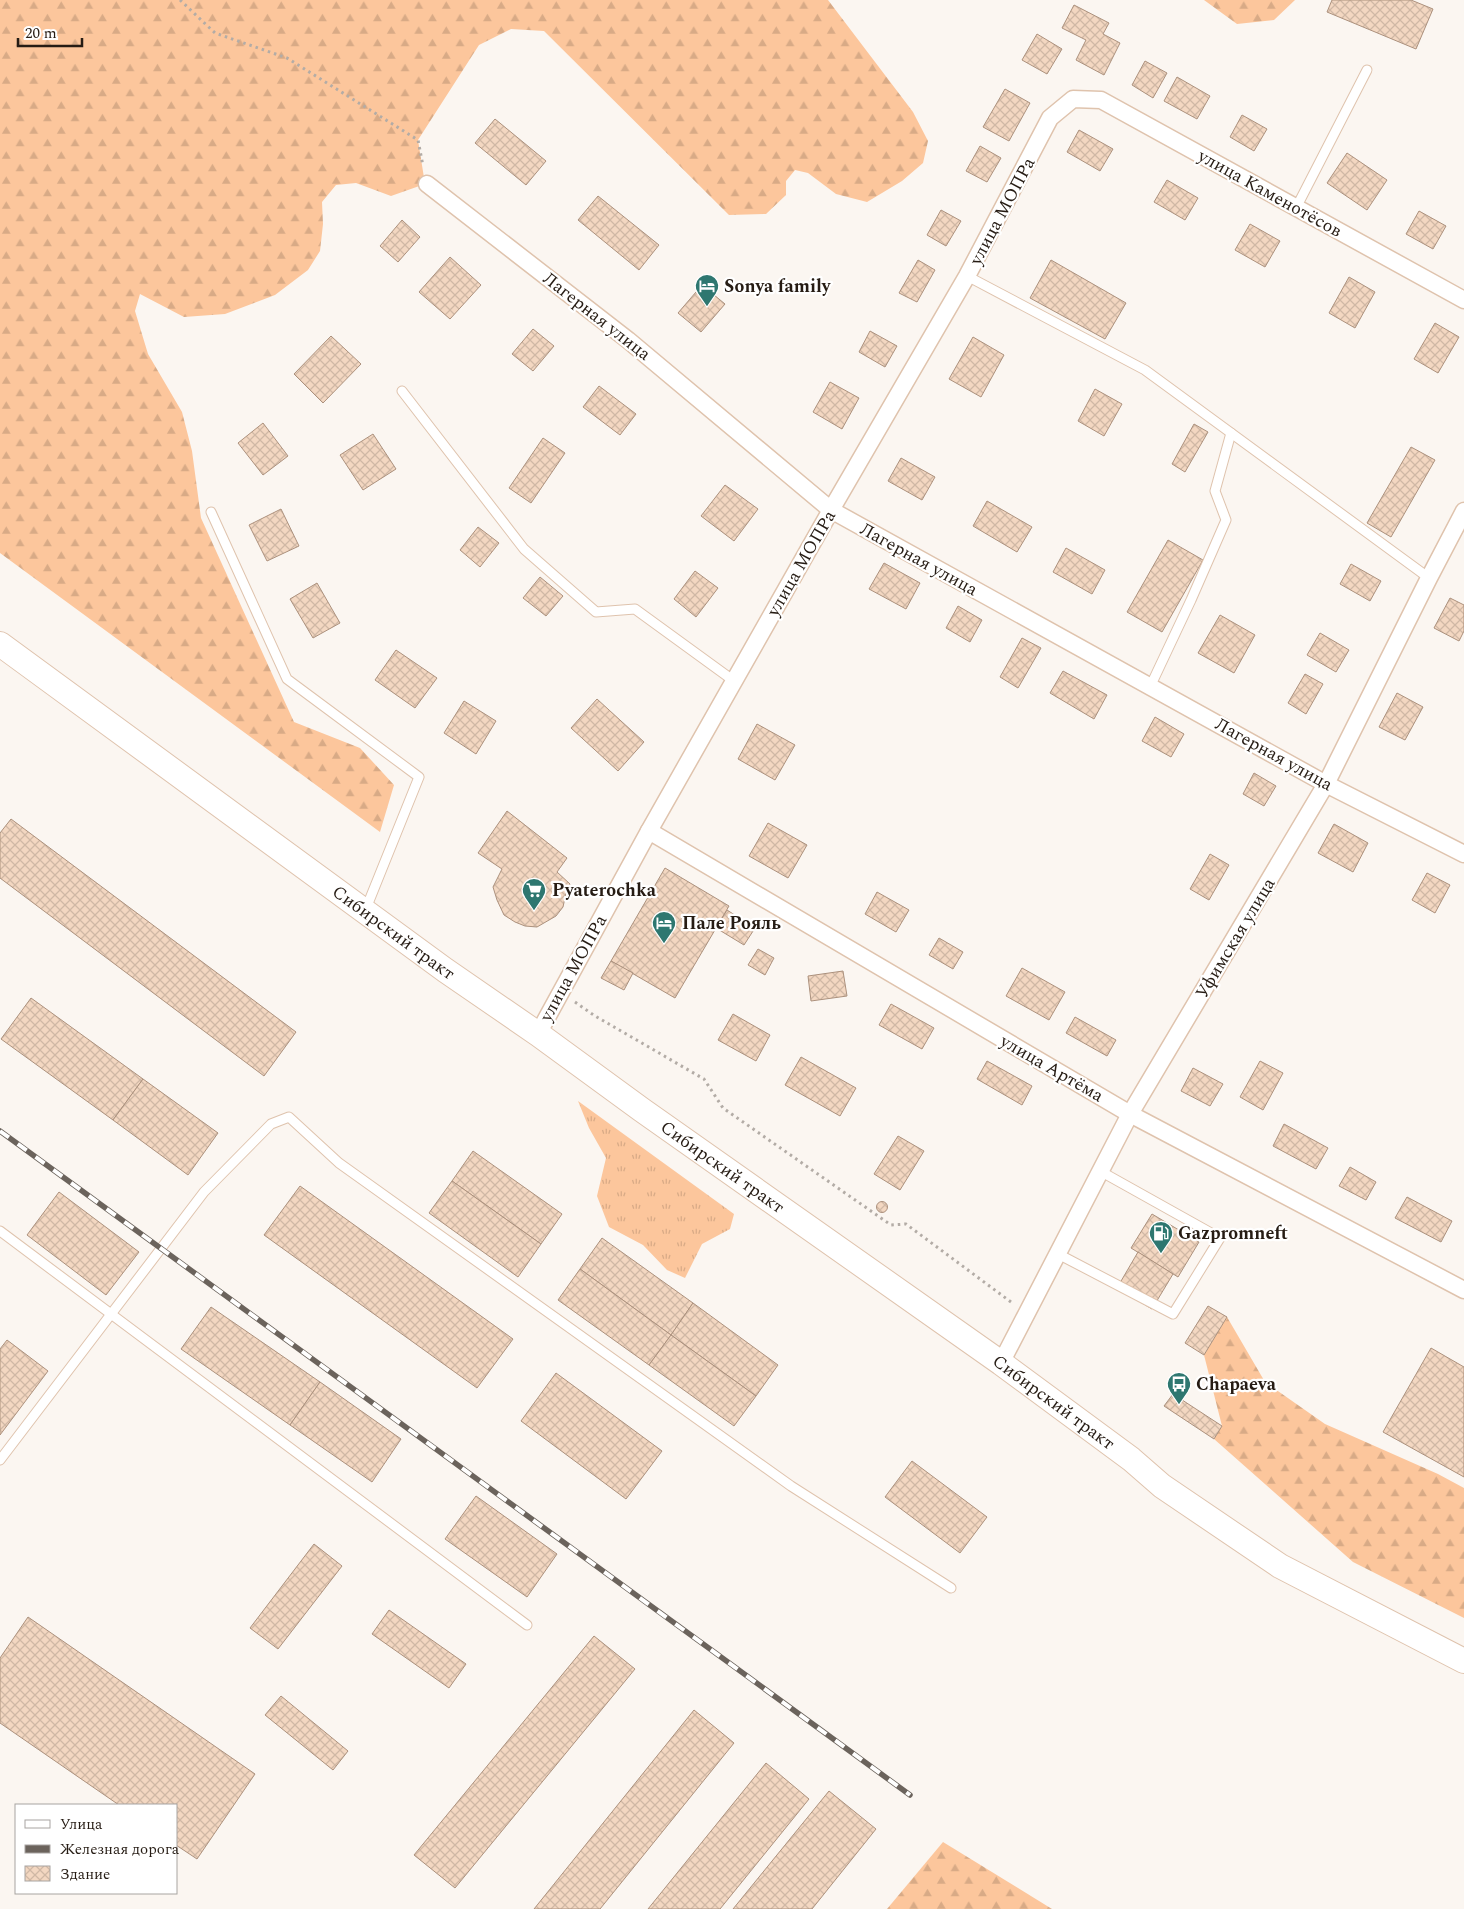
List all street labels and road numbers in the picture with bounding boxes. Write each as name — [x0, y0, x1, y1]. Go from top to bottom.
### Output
street label: улица Каменотёсов — [1192, 142, 1347, 244]
street label: улица МОПРа — [962, 152, 1042, 271]
street label: Лагерная улица — [537, 265, 657, 367]
street label: улица МОПРа — [760, 505, 843, 622]
street label: Лагерная улица — [855, 516, 983, 603]
street label: Лагерная улица — [1210, 711, 1338, 798]
street label: Уфимская улица — [1189, 872, 1282, 1004]
street label: Сибирский тракт — [326, 879, 460, 987]
street label: улица МОПРа — [532, 910, 614, 1028]
street label: улица Артёма — [994, 1027, 1109, 1109]
street label: Сибирский тракт — [655, 1114, 790, 1221]
street label: Сибирский тракт — [987, 1348, 1120, 1457]

